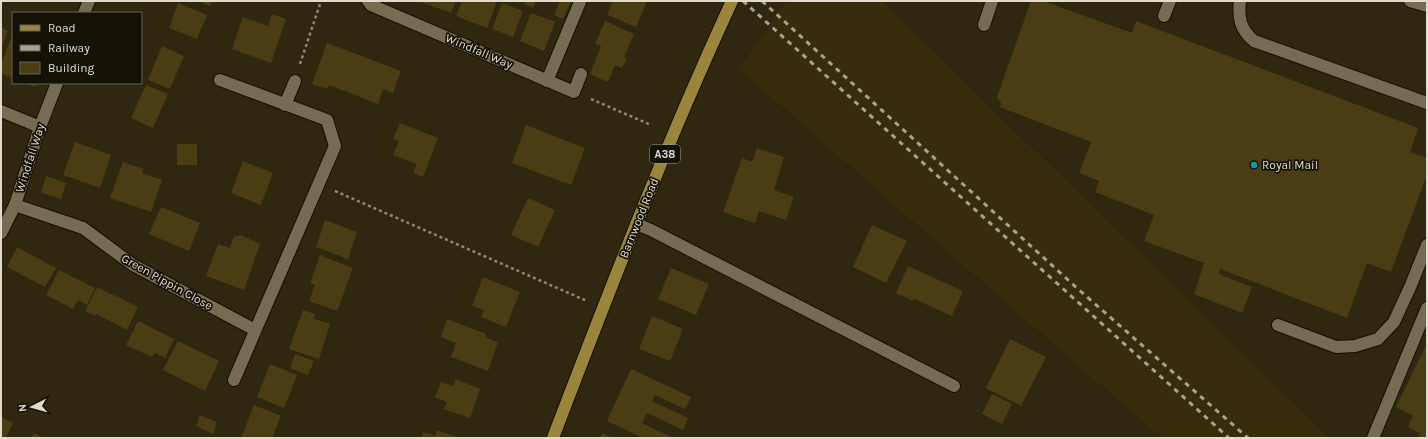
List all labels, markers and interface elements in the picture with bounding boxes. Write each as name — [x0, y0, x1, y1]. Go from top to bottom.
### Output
legend — [12, 12, 142, 84]
text: Road — [48, 21, 76, 35]
street label: Windfall Way — [443, 31, 515, 72]
text: Railway — [48, 41, 90, 55]
text: Building — [48, 61, 95, 75]
street label: Windfall Way — [12, 121, 48, 194]
road number: A38 — [650, 145, 680, 163]
place label: Royal Mail — [1262, 158, 1318, 172]
marker: Royal Mail — [1249, 160, 1259, 170]
street label: Barnwood Road — [617, 176, 661, 260]
street label: Green Pippin Close — [119, 251, 215, 313]
north arrow — [12, 387, 52, 427]
text: N — [16, 403, 29, 413]

